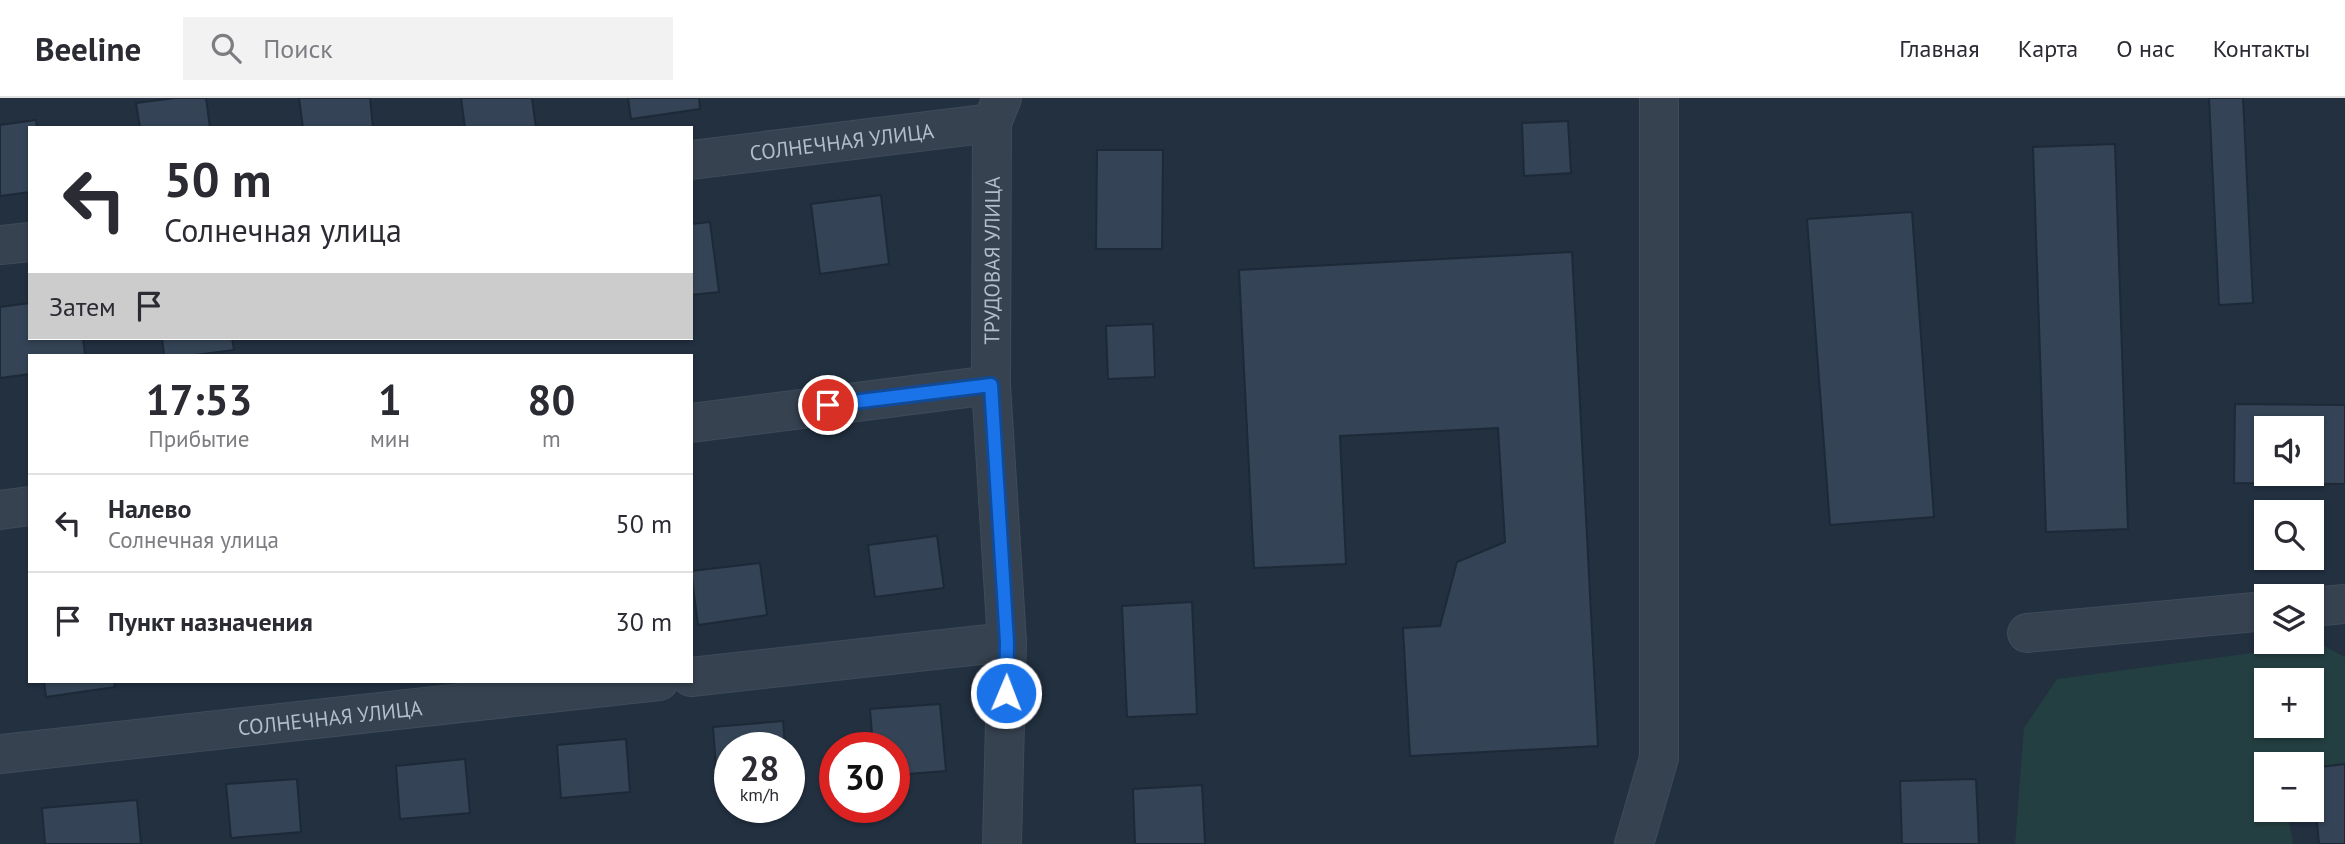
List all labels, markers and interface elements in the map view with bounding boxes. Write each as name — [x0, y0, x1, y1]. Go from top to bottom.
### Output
search box — [183, 17, 673, 80]
text: Beeline — [35, 27, 141, 70]
icon: search — [207, 29, 245, 67]
text: Поиск — [263, 32, 333, 65]
text: Главная — [1899, 33, 1980, 64]
text: Карта — [2018, 33, 2078, 64]
text: О нас — [2116, 33, 2175, 64]
text: Контакты — [2213, 33, 2310, 64]
street label: СОЛНЕЧНАЯ УЛИЦА — [748, 117, 936, 166]
text: 50 m — [164, 147, 271, 211]
icon: left — [49, 154, 140, 245]
street label: ТРУДОВАЯ УЛИЦА — [978, 176, 1005, 345]
text: Солнечная улица — [164, 209, 402, 251]
icon: arrive — [130, 287, 168, 325]
text: Затем — [49, 290, 116, 323]
text: 17:53 — [146, 372, 252, 427]
text: 1 — [378, 372, 402, 427]
text: 80 — [528, 372, 575, 427]
pin — [798, 375, 858, 435]
icon: arrive — [809, 386, 847, 424]
map controls — [2254, 416, 2324, 822]
button: sound — [2254, 416, 2324, 486]
text: Прибытие — [148, 424, 250, 453]
text: мин — [370, 424, 410, 453]
text: m — [542, 424, 561, 453]
text: Налево — [108, 492, 192, 525]
button: search — [2254, 500, 2324, 570]
icon: left — [49, 504, 87, 542]
text: 50 m — [616, 507, 672, 540]
text: Солнечная улица — [108, 525, 279, 554]
button: layers — [2254, 584, 2324, 654]
icon: arrive — [49, 602, 87, 640]
text: Пункт назначения — [108, 605, 313, 638]
text: 30 m — [616, 605, 672, 638]
position arrow — [969, 656, 1043, 730]
button: + — [2254, 668, 2324, 738]
street label: СОЛНЕЧНАЯ УЛИЦА — [236, 694, 424, 741]
speed limit sign: 30 — [819, 732, 910, 823]
text: 28 — [740, 745, 779, 791]
button: − — [2254, 752, 2324, 822]
text: km/h — [740, 783, 779, 806]

